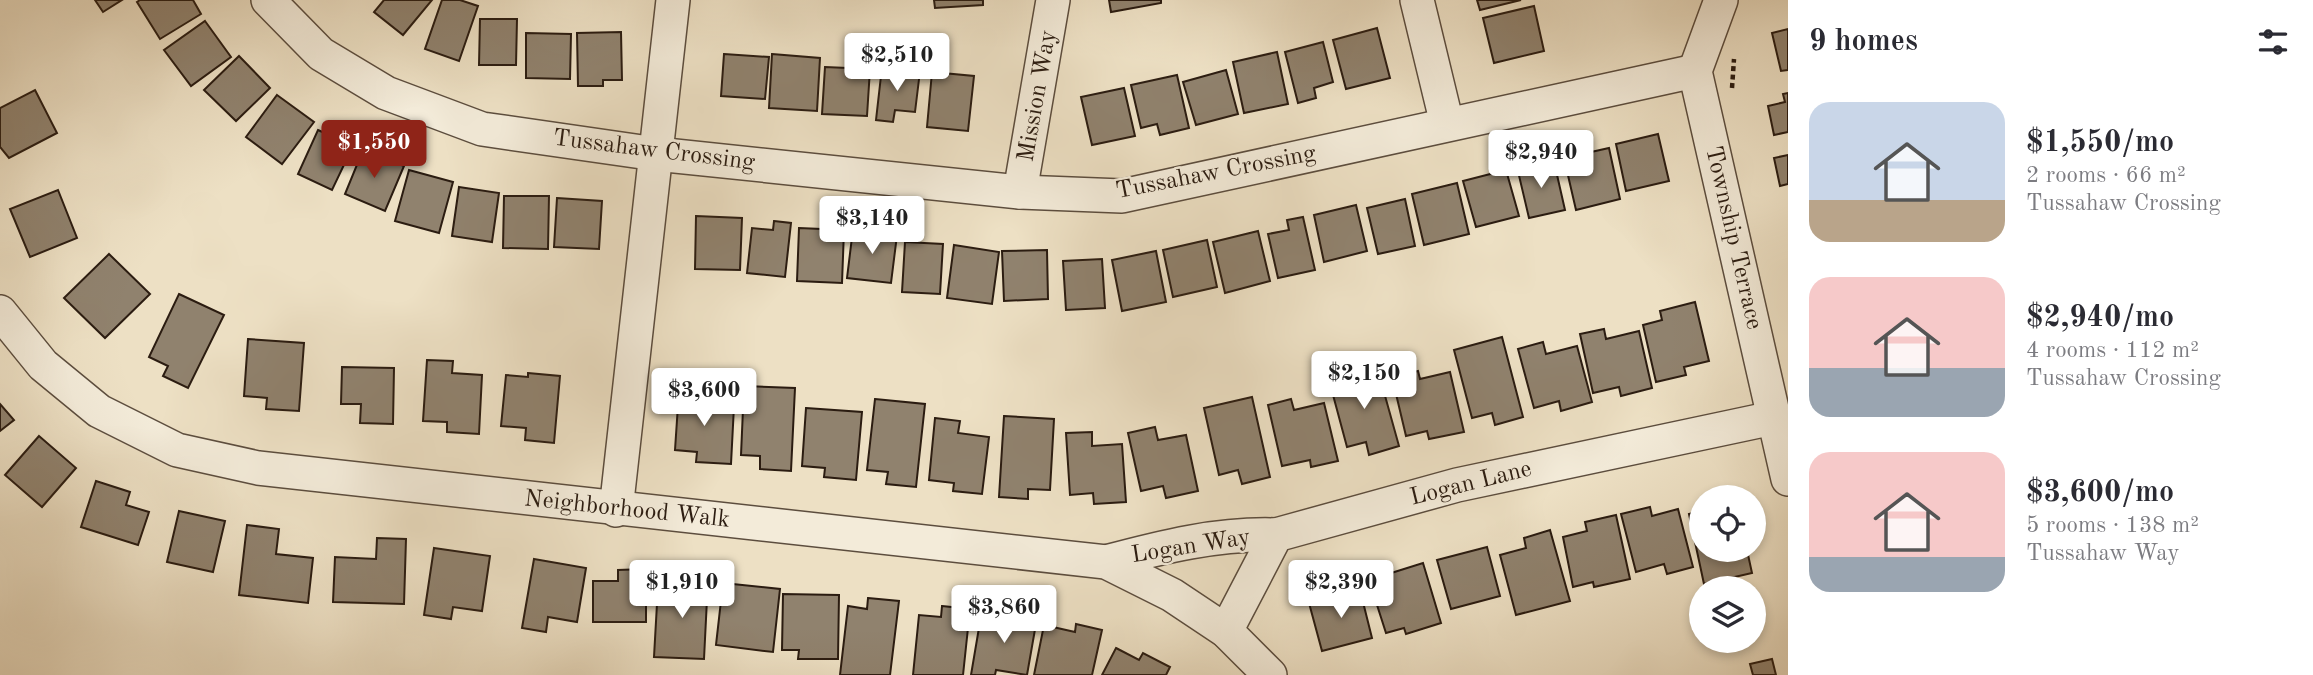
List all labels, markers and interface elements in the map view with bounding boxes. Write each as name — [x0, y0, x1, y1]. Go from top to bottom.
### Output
icon: filters — [2254, 23, 2292, 61]
text: 9 homes — [1809, 27, 1918, 57]
street label: Mission Way — [1015, 28, 1061, 164]
pin: $2,510 — [840, 34, 954, 93]
text: $2,510 — [860, 44, 934, 67]
pin: $1,550 — [317, 120, 431, 180]
street label: Tussahaw Crossing — [552, 127, 756, 175]
text: $1,550/mo — [2026, 128, 2174, 158]
pin: $2,940 — [1484, 130, 1598, 190]
icon: home — [1865, 130, 1949, 214]
text: $1,550 — [337, 131, 411, 154]
text: $2,940 — [1504, 141, 1578, 164]
street label: Tussahaw Crossing — [1114, 142, 1318, 204]
street label: Township Terrace — [1700, 144, 1766, 332]
text: 2 rooms · 66 m² — [2026, 164, 2186, 187]
text: Tussahaw Crossing — [2026, 192, 2221, 215]
pin: $3,140 — [815, 196, 929, 256]
text: $3,140 — [835, 207, 909, 230]
text: $2,940/mo — [2026, 303, 2174, 333]
icon: home — [1865, 305, 1949, 389]
text: 4 rooms · 112 m² — [2026, 339, 2199, 362]
pin: $2,150 — [1307, 352, 1421, 411]
text: $2,150 — [1327, 362, 1401, 385]
text: Tussahaw Crossing — [2026, 367, 2221, 390]
pin: $3,600 — [647, 368, 761, 428]
text: $3,600 — [667, 379, 741, 402]
street label: Logan Lane — [1408, 457, 1534, 511]
text: $3,600/mo — [2026, 478, 2174, 508]
icon: home — [1865, 480, 1949, 564]
map controls — [1689, 485, 1766, 653]
button: locate — [1689, 485, 1766, 562]
street label: Neighborhood Walk — [523, 487, 731, 533]
text: 5 rooms · 138 m² — [2026, 514, 2199, 537]
street label: Logan Way — [1130, 526, 1253, 568]
text: Tussahaw Way — [2026, 542, 2180, 565]
pin: $1,910 — [625, 560, 739, 620]
pin: $2,390 — [1284, 560, 1398, 620]
text: $1,910 — [645, 571, 719, 594]
text: $2,390 — [1304, 571, 1378, 594]
button: layers — [1689, 576, 1766, 653]
pin: $3,860 — [947, 586, 1061, 645]
text: $3,860 — [967, 596, 1041, 619]

